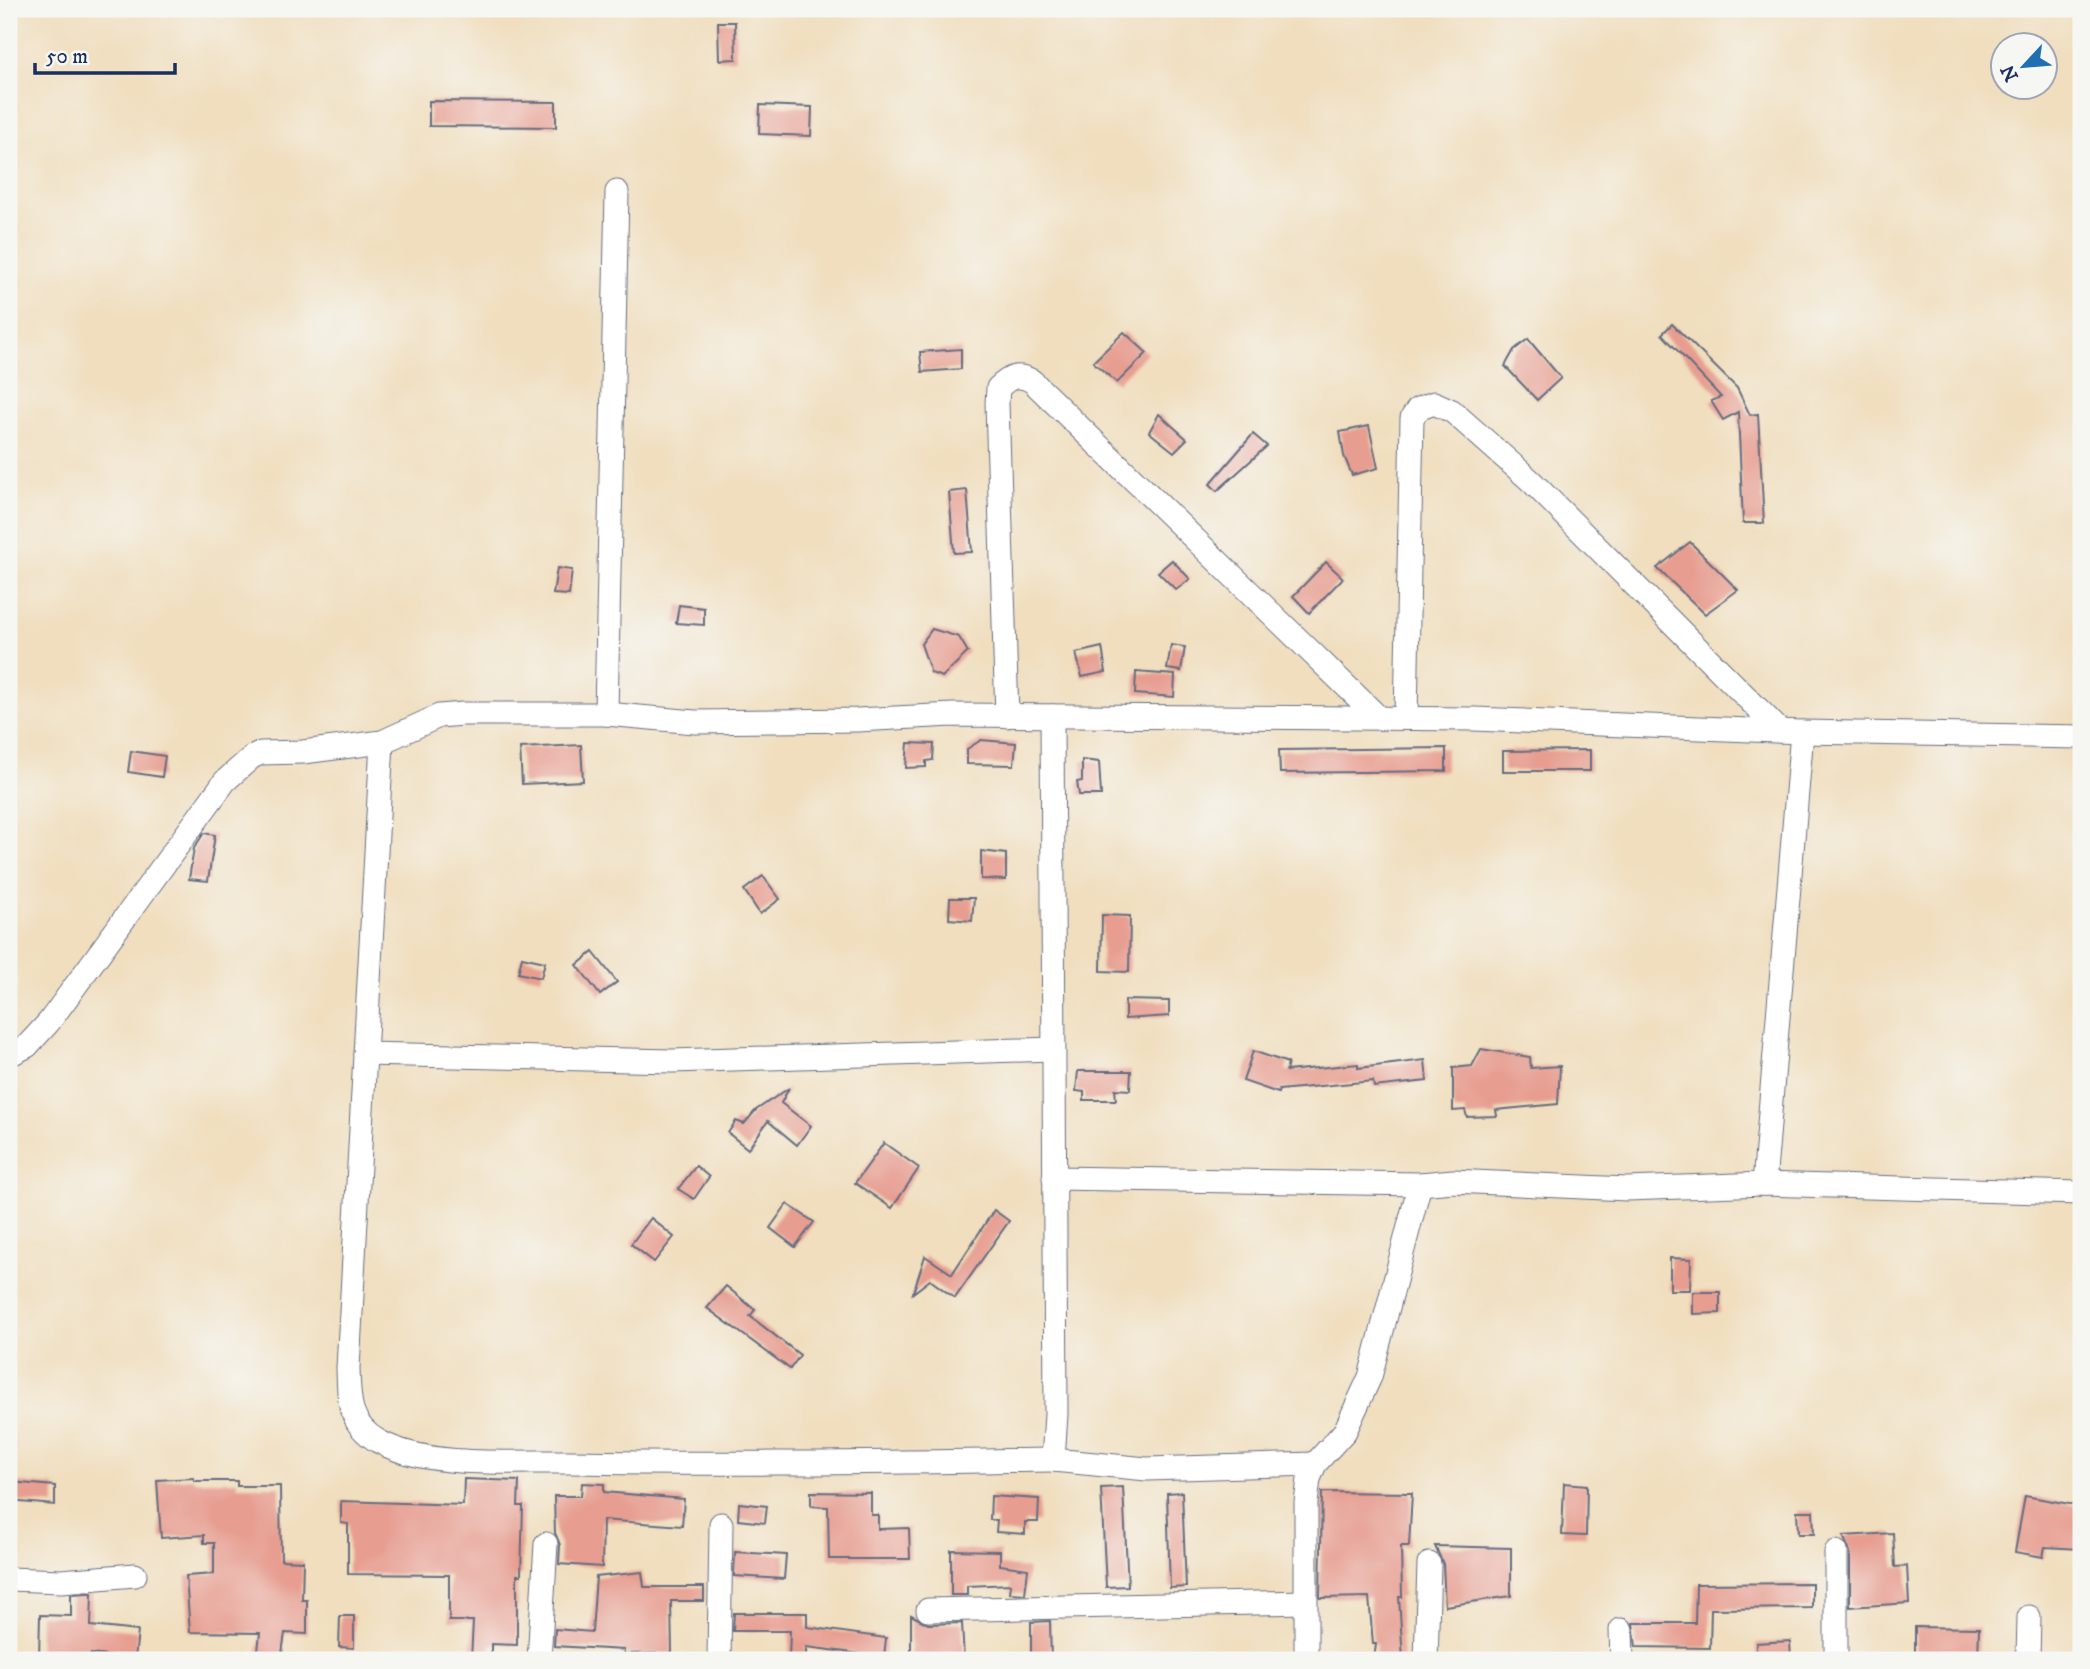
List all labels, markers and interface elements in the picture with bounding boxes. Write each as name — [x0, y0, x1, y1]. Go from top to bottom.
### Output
scale bar — [35, 32, 175, 76]
north arrow — [1988, 32, 2058, 102]
text: 50 m — [46, 44, 88, 70]
text: N — [1996, 60, 2024, 85]

